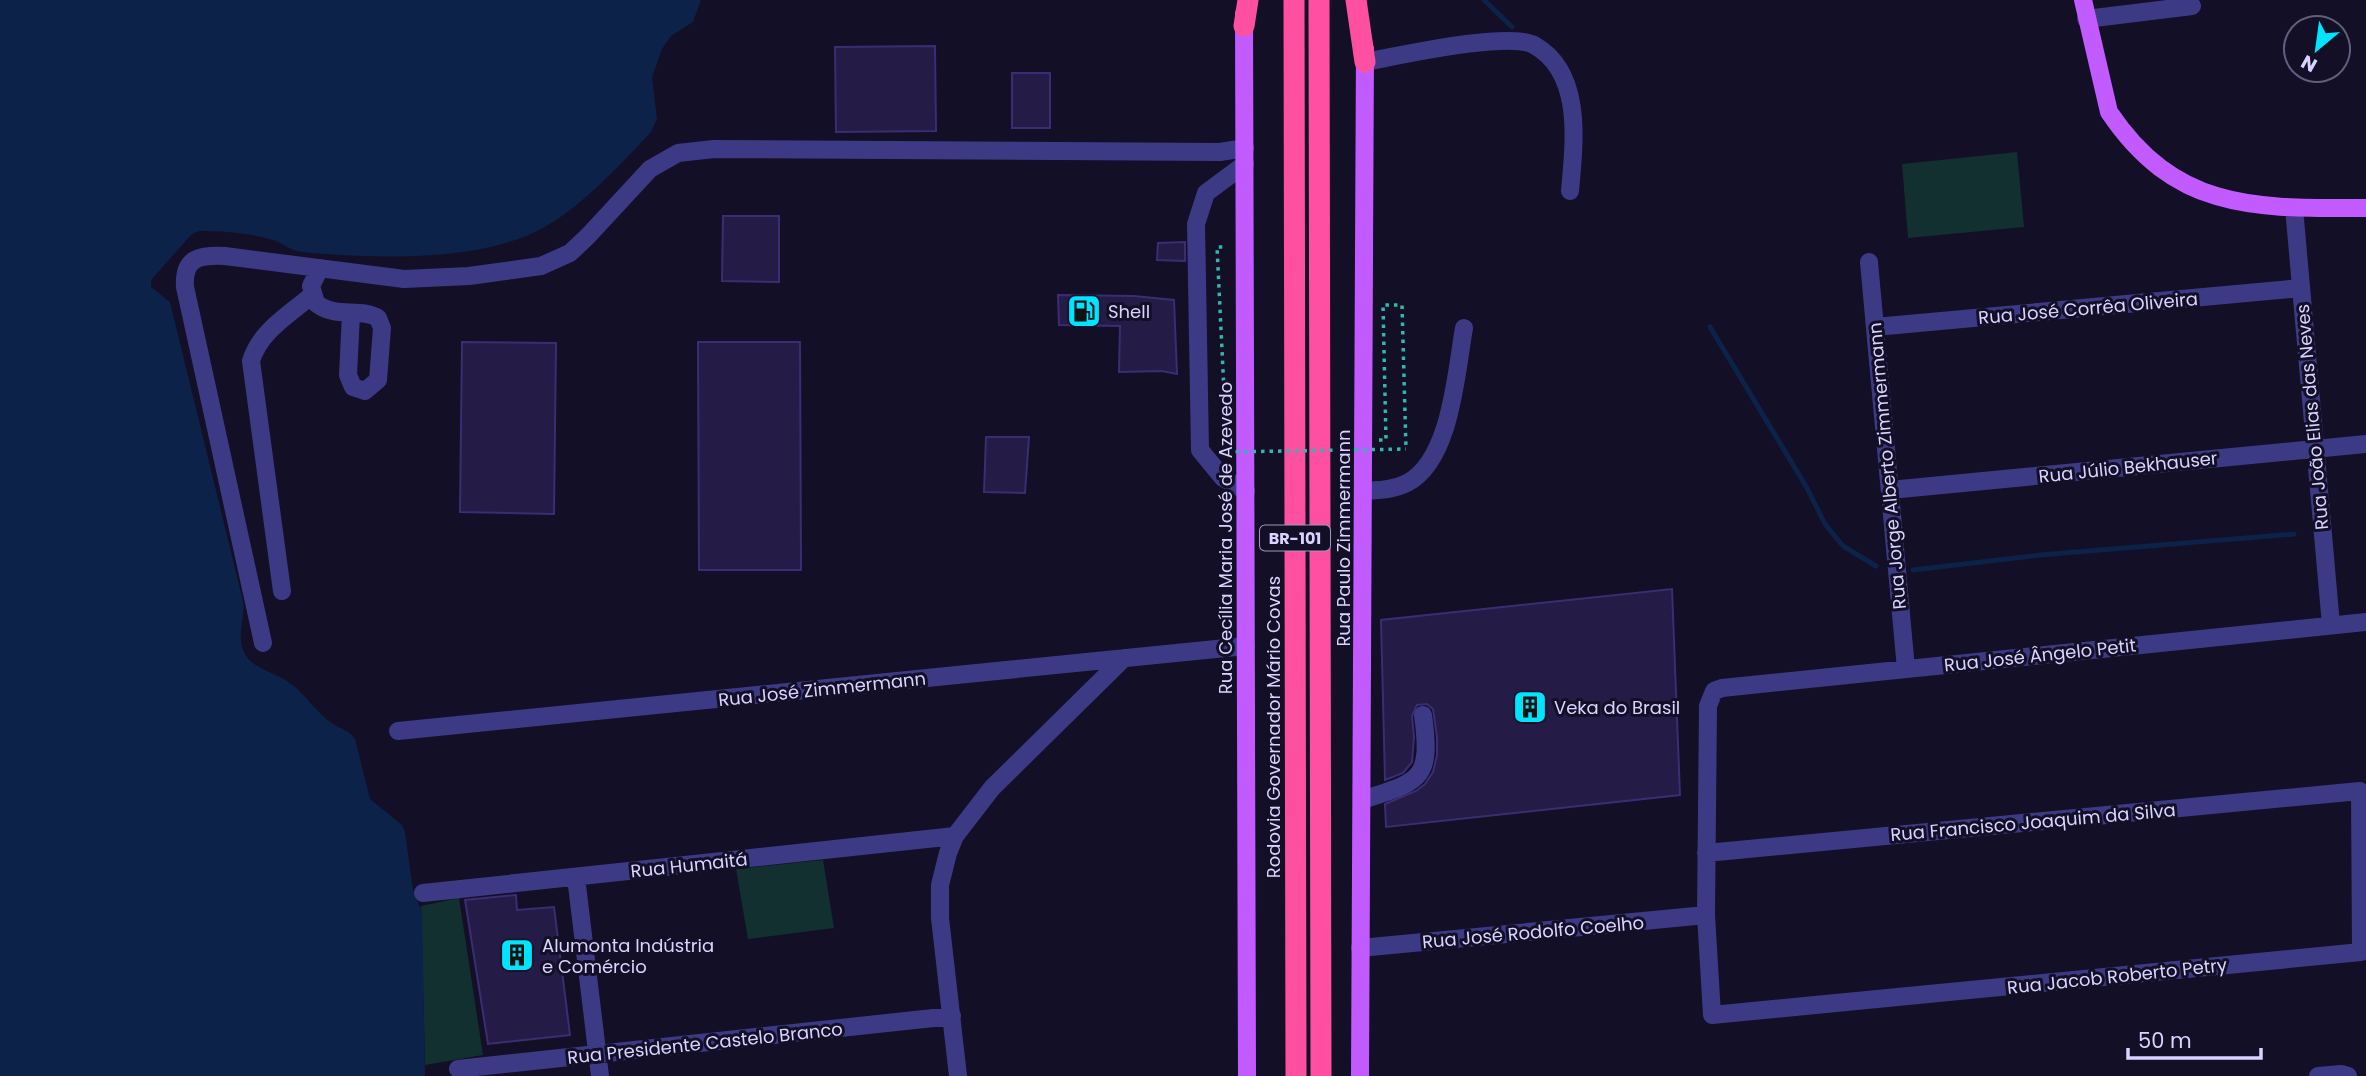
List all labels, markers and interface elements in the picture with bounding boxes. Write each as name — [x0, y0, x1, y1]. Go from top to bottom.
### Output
north arrow — [2282, 14, 2352, 84]
text: N — [2296, 48, 2322, 79]
street label: Rua José Corrêa Oliveira — [1977, 286, 2199, 330]
fuel station icon: Shell — [1065, 292, 1103, 330]
place label: Shell — [1108, 299, 1150, 324]
street label: Rua João Elias das Neves — [2290, 303, 2334, 531]
street label: Rua Jorge Alberto Zimmermann — [1862, 322, 1912, 610]
street label: Rua Cecília Maria José de Azevedo — [1213, 382, 1238, 694]
street label: Rua Paulo Zimmermann — [1331, 429, 1356, 647]
street label: Rua Júlio Bekhauser — [2037, 445, 2219, 489]
road number: BR-101 — [1260, 526, 1330, 551]
street label: Rodovia Governador Mário Covas — [1261, 576, 1286, 878]
street label: Rua José Ângelo Petit — [1943, 632, 2137, 678]
street label: Rua José Zimmermann — [717, 666, 927, 712]
building icon: Veka do Brasil — [1511, 688, 1549, 726]
place label: Veka do Brasil — [1554, 695, 1680, 720]
street label: Rua Francisco Joaquim da Silva — [1889, 797, 2177, 847]
street label: Rua Humaitá — [629, 846, 749, 884]
street label: Rua José Rodolfo Coelho — [1421, 910, 1645, 954]
place label: Alumonta Indústria e Comércio — [542, 933, 714, 979]
building icon: Alumonta Indústria e Comércio — [498, 936, 536, 974]
street label: Rua Jacob Roberto Petry — [2006, 952, 2228, 1000]
street label: Rua Presidente Castelo Branco — [566, 1016, 844, 1070]
scale bar — [2128, 1016, 2261, 1060]
text: 50 m — [2138, 1026, 2192, 1055]

